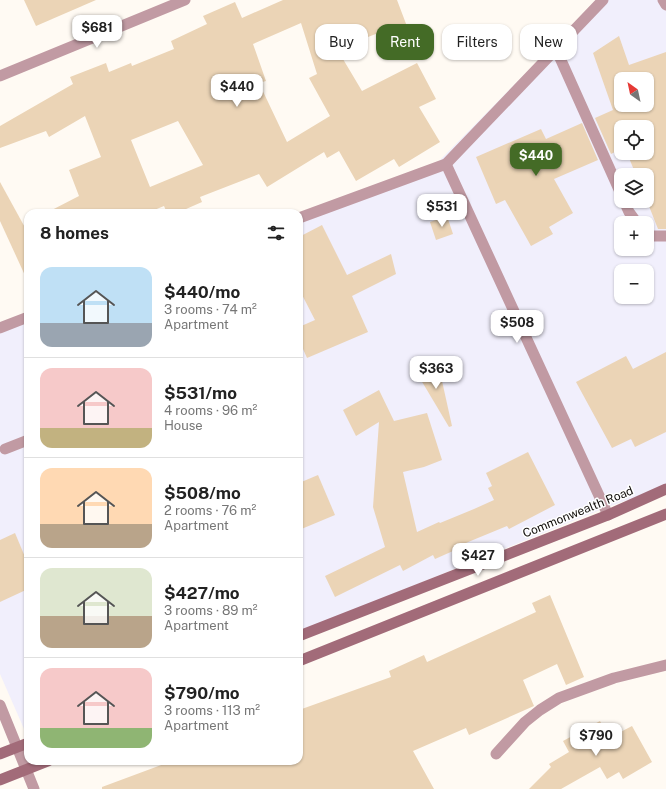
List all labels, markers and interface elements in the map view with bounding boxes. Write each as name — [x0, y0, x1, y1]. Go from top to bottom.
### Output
pin: $681 — [73, 15, 121, 49]
text: $681 — [81, 20, 113, 35]
chip: Buy — [315, 24, 368, 60]
chip: Rent — [376, 24, 434, 60]
chip: Filters — [442, 24, 512, 60]
chip: New — [520, 24, 577, 60]
north arrow — [614, 72, 654, 112]
map controls — [614, 72, 654, 304]
pin: $440 — [213, 74, 261, 108]
text: $440 — [220, 79, 254, 94]
button: locate — [614, 120, 654, 160]
pin: $440 — [512, 143, 560, 177]
text: $440 — [519, 148, 553, 163]
button: layers — [614, 168, 654, 208]
pin: $531 — [418, 194, 466, 228]
text: $531 — [426, 199, 458, 214]
button: + — [614, 216, 654, 256]
icon: filters — [265, 222, 287, 244]
text: 8 homes — [40, 223, 109, 243]
button: − — [614, 264, 654, 304]
text: $440/mo — [164, 282, 240, 302]
icon: home — [72, 283, 120, 331]
text: 3 rooms · 74 m² — [164, 302, 257, 317]
pin: $508 — [493, 310, 541, 344]
text: $508 — [500, 315, 534, 330]
text: Apartment — [164, 317, 229, 332]
pin: $363 — [412, 356, 460, 390]
text: $363 — [419, 361, 453, 376]
text: $531/mo — [164, 383, 237, 403]
icon: home — [72, 384, 120, 432]
text: 4 rooms · 96 m² — [164, 403, 257, 418]
text: House — [164, 418, 203, 433]
text: $508/mo — [164, 483, 241, 503]
street label: Commonwealth Road — [521, 483, 635, 541]
icon: home — [72, 484, 120, 532]
text: 2 rooms · 76 m² — [164, 503, 256, 518]
text: Apartment — [164, 518, 229, 533]
pin: $427 — [454, 543, 502, 577]
text: $427 — [461, 548, 495, 563]
text: $427/mo — [164, 583, 240, 603]
icon: home — [72, 584, 120, 632]
text: 3 rooms · 89 m² — [164, 603, 258, 618]
text: Apartment — [164, 618, 229, 633]
text: $790/mo — [164, 683, 240, 703]
icon: home — [72, 684, 120, 732]
text: 3 rooms · 113 m² — [164, 703, 260, 718]
text: Apartment — [164, 718, 229, 733]
pin: $790 — [572, 723, 620, 757]
text: $790 — [579, 728, 613, 743]

